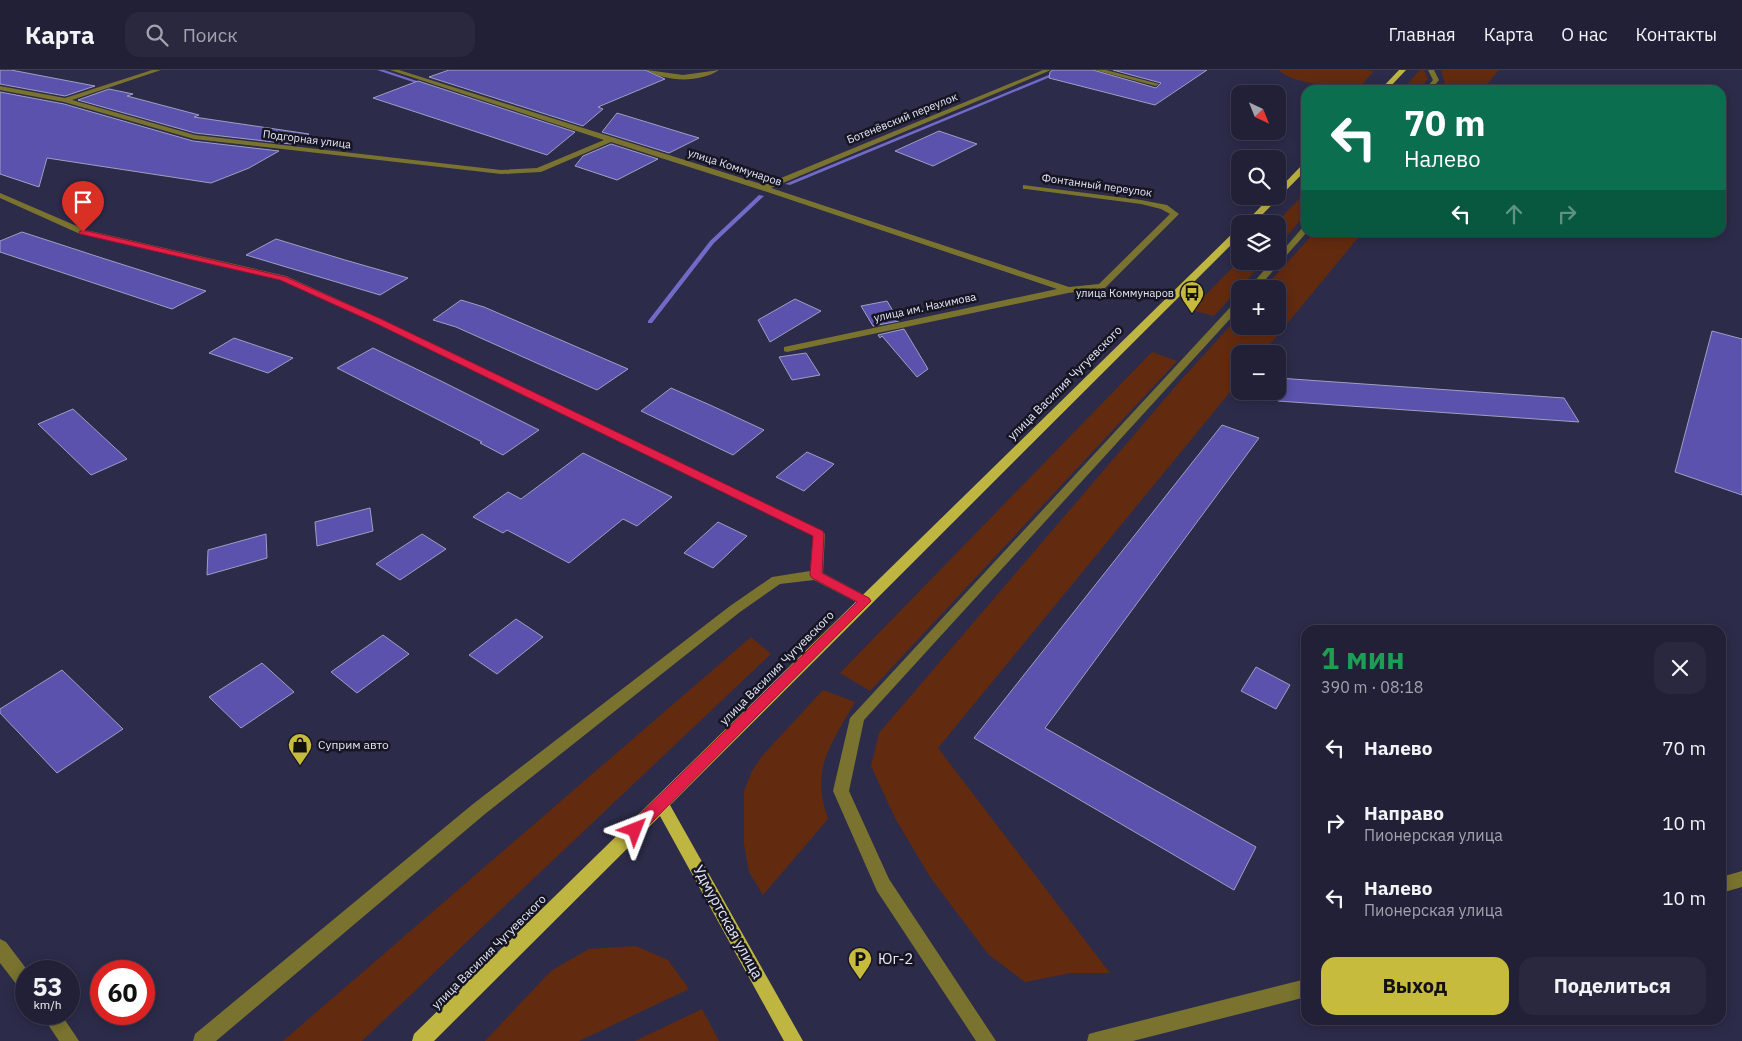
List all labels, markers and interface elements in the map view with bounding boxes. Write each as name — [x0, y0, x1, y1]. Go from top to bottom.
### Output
search box — [125, 12, 475, 57]
text: Карта — [25, 19, 95, 51]
icon: search — [143, 21, 171, 49]
text: Поиск — [183, 23, 238, 47]
text: Главная — [1388, 23, 1456, 46]
text: Карта — [1484, 23, 1533, 46]
text: О нас — [1561, 23, 1608, 46]
text: Контакты — [1636, 23, 1717, 46]
north arrow — [1231, 85, 1286, 140]
map controls — [1231, 85, 1286, 400]
street label: Ботенёвский переулок — [845, 89, 959, 147]
text: 70 m — [1404, 100, 1486, 146]
icon: left — [1321, 105, 1386, 170]
street label: Подгорная улица — [262, 127, 352, 151]
text: Налево — [1404, 144, 1481, 173]
street label: улица Коммунаров — [686, 145, 784, 189]
button: search — [1231, 150, 1286, 205]
street label: Фонтанный переулок — [1041, 170, 1153, 200]
pin — [62, 181, 104, 232]
icon: arrive — [69, 188, 97, 216]
icon: left — [1447, 200, 1475, 228]
icon: ahead — [1500, 200, 1528, 228]
icon: right — [1553, 200, 1581, 228]
button: layers — [1231, 215, 1286, 270]
bus stop icon: улица Коммунаров — [1179, 280, 1205, 314]
button: + — [1231, 280, 1286, 335]
place label: улица Коммунаров — [1076, 286, 1174, 300]
street label: улица им. Нахимова — [873, 289, 978, 325]
street label: улица Василия Чугуевского — [1004, 322, 1125, 443]
button: − — [1231, 345, 1286, 400]
street label: улица Василия Чугуевского — [716, 607, 837, 728]
text: 1 мин — [1321, 638, 1405, 677]
button: close — [1654, 642, 1706, 694]
text: 390 m · 08:18 — [1321, 677, 1423, 697]
shop icon: Суприм авто — [287, 732, 313, 766]
icon: left — [1321, 734, 1349, 762]
text: Налево — [1364, 736, 1433, 760]
text: 70 m — [1662, 736, 1706, 760]
place label: Суприм авто — [318, 737, 389, 752]
text: Направо — [1364, 801, 1444, 825]
position arrow — [608, 803, 660, 855]
icon: right — [1321, 809, 1349, 837]
text: 10 m — [1662, 811, 1706, 835]
text: Пионерская улица — [1364, 825, 1503, 845]
street label: Удмуртская улица — [689, 862, 768, 982]
text: Налево — [1364, 876, 1433, 900]
icon: left — [1321, 884, 1349, 912]
text: 10 m — [1662, 886, 1706, 910]
street label: улица Василия Чугуевского — [428, 891, 549, 1012]
text: Пионерская улица — [1364, 900, 1503, 920]
parking icon: Юг-2 — [847, 946, 873, 980]
place label: Юг-2 — [878, 949, 913, 968]
button: Выход — [1321, 957, 1509, 1015]
button: Поделиться — [1519, 957, 1706, 1015]
speed limit sign: 60 — [90, 960, 155, 1025]
text: 53 — [32, 970, 63, 1003]
text: km/h — [33, 997, 62, 1012]

